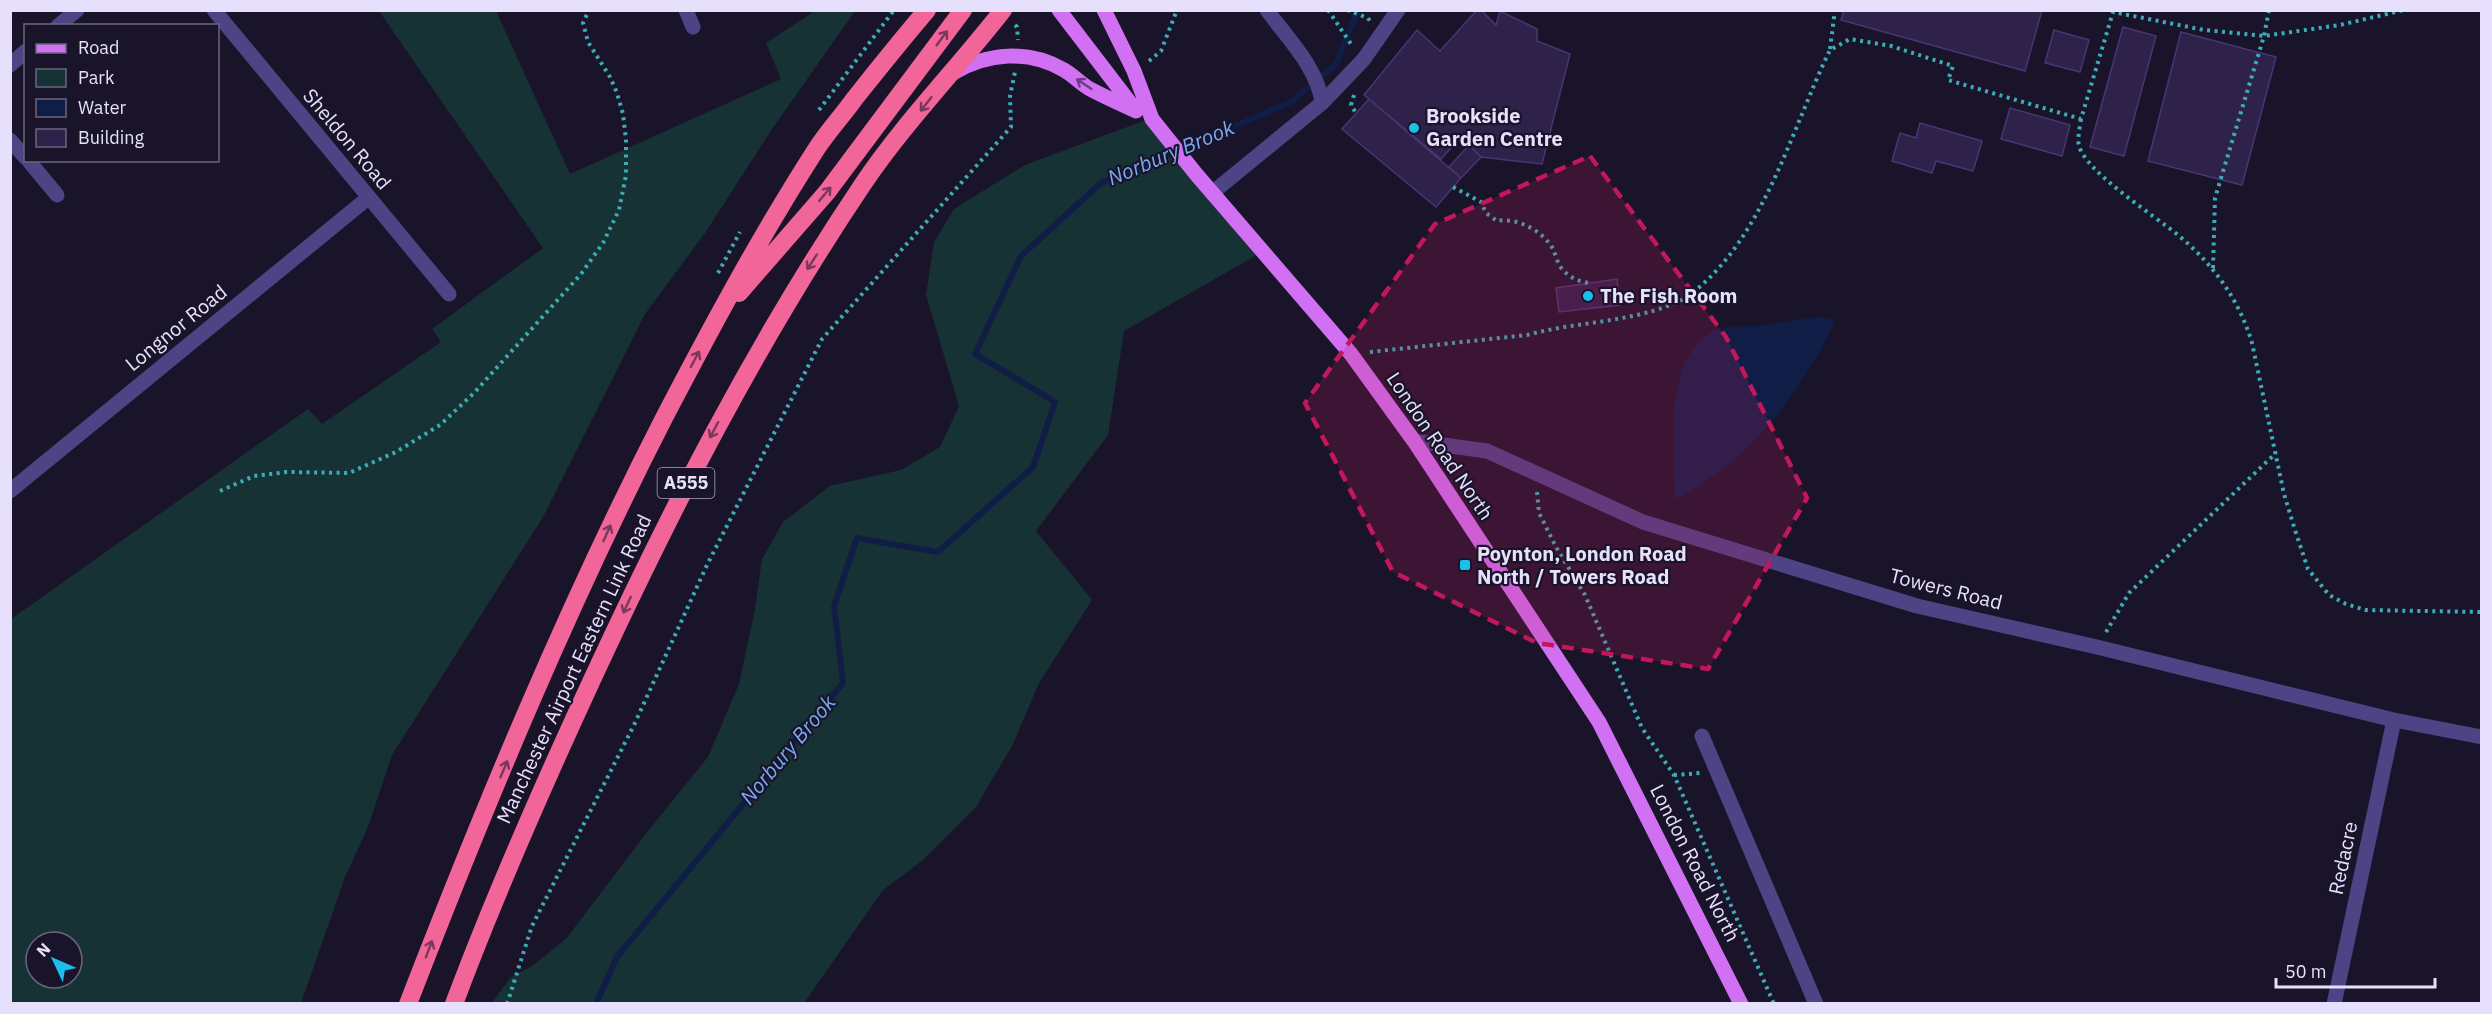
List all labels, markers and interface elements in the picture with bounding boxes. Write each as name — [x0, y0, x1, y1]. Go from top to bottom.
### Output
legend — [24, 24, 219, 162]
one-way arrow — [936, 30, 948, 46]
text: Road — [78, 36, 119, 59]
text: Park — [78, 66, 115, 89]
one-way arrow — [1076, 78, 1093, 91]
street label: Sheldon Road — [297, 82, 398, 195]
text: Water — [78, 96, 127, 119]
one-way arrow — [919, 96, 932, 112]
place label: Brookside Garden Centre — [1426, 102, 1563, 152]
water label: Norbury Brook — [1103, 112, 1239, 191]
marker: Brookside Garden Centre — [1407, 121, 1421, 135]
text: Building — [78, 126, 145, 149]
one-way arrow — [819, 186, 832, 202]
one-way arrow — [806, 254, 819, 271]
street label: Longnor Road — [119, 278, 232, 377]
place label: The Fish Room — [1600, 282, 1737, 309]
marker: The Fish Room — [1581, 289, 1595, 303]
one-way arrow — [690, 350, 701, 368]
street label: London Road North — [1381, 366, 1500, 525]
one-way arrow — [708, 421, 719, 439]
road number: A555 — [658, 468, 714, 498]
street label: Manchester Airport Eastern Link Road — [490, 510, 657, 828]
one-way arrow — [602, 524, 614, 542]
place label: Poynton, London Road North / Towers Road — [1477, 540, 1687, 590]
marker: Poynton, London Road North / Towers Road — [1458, 558, 1472, 572]
street label: Towers Road — [1887, 561, 2005, 616]
one-way arrow — [620, 595, 632, 613]
water label: Norbury Brook — [733, 688, 842, 810]
one-way arrow — [499, 760, 510, 779]
street label: London Road North — [1644, 780, 1747, 946]
street label: Redacre — [2322, 819, 2363, 897]
north arrow — [24, 930, 84, 990]
text: N — [32, 938, 54, 961]
one-way arrow — [424, 940, 435, 959]
scale bar — [2276, 951, 2435, 989]
text: 50 m — [2285, 960, 2327, 983]

